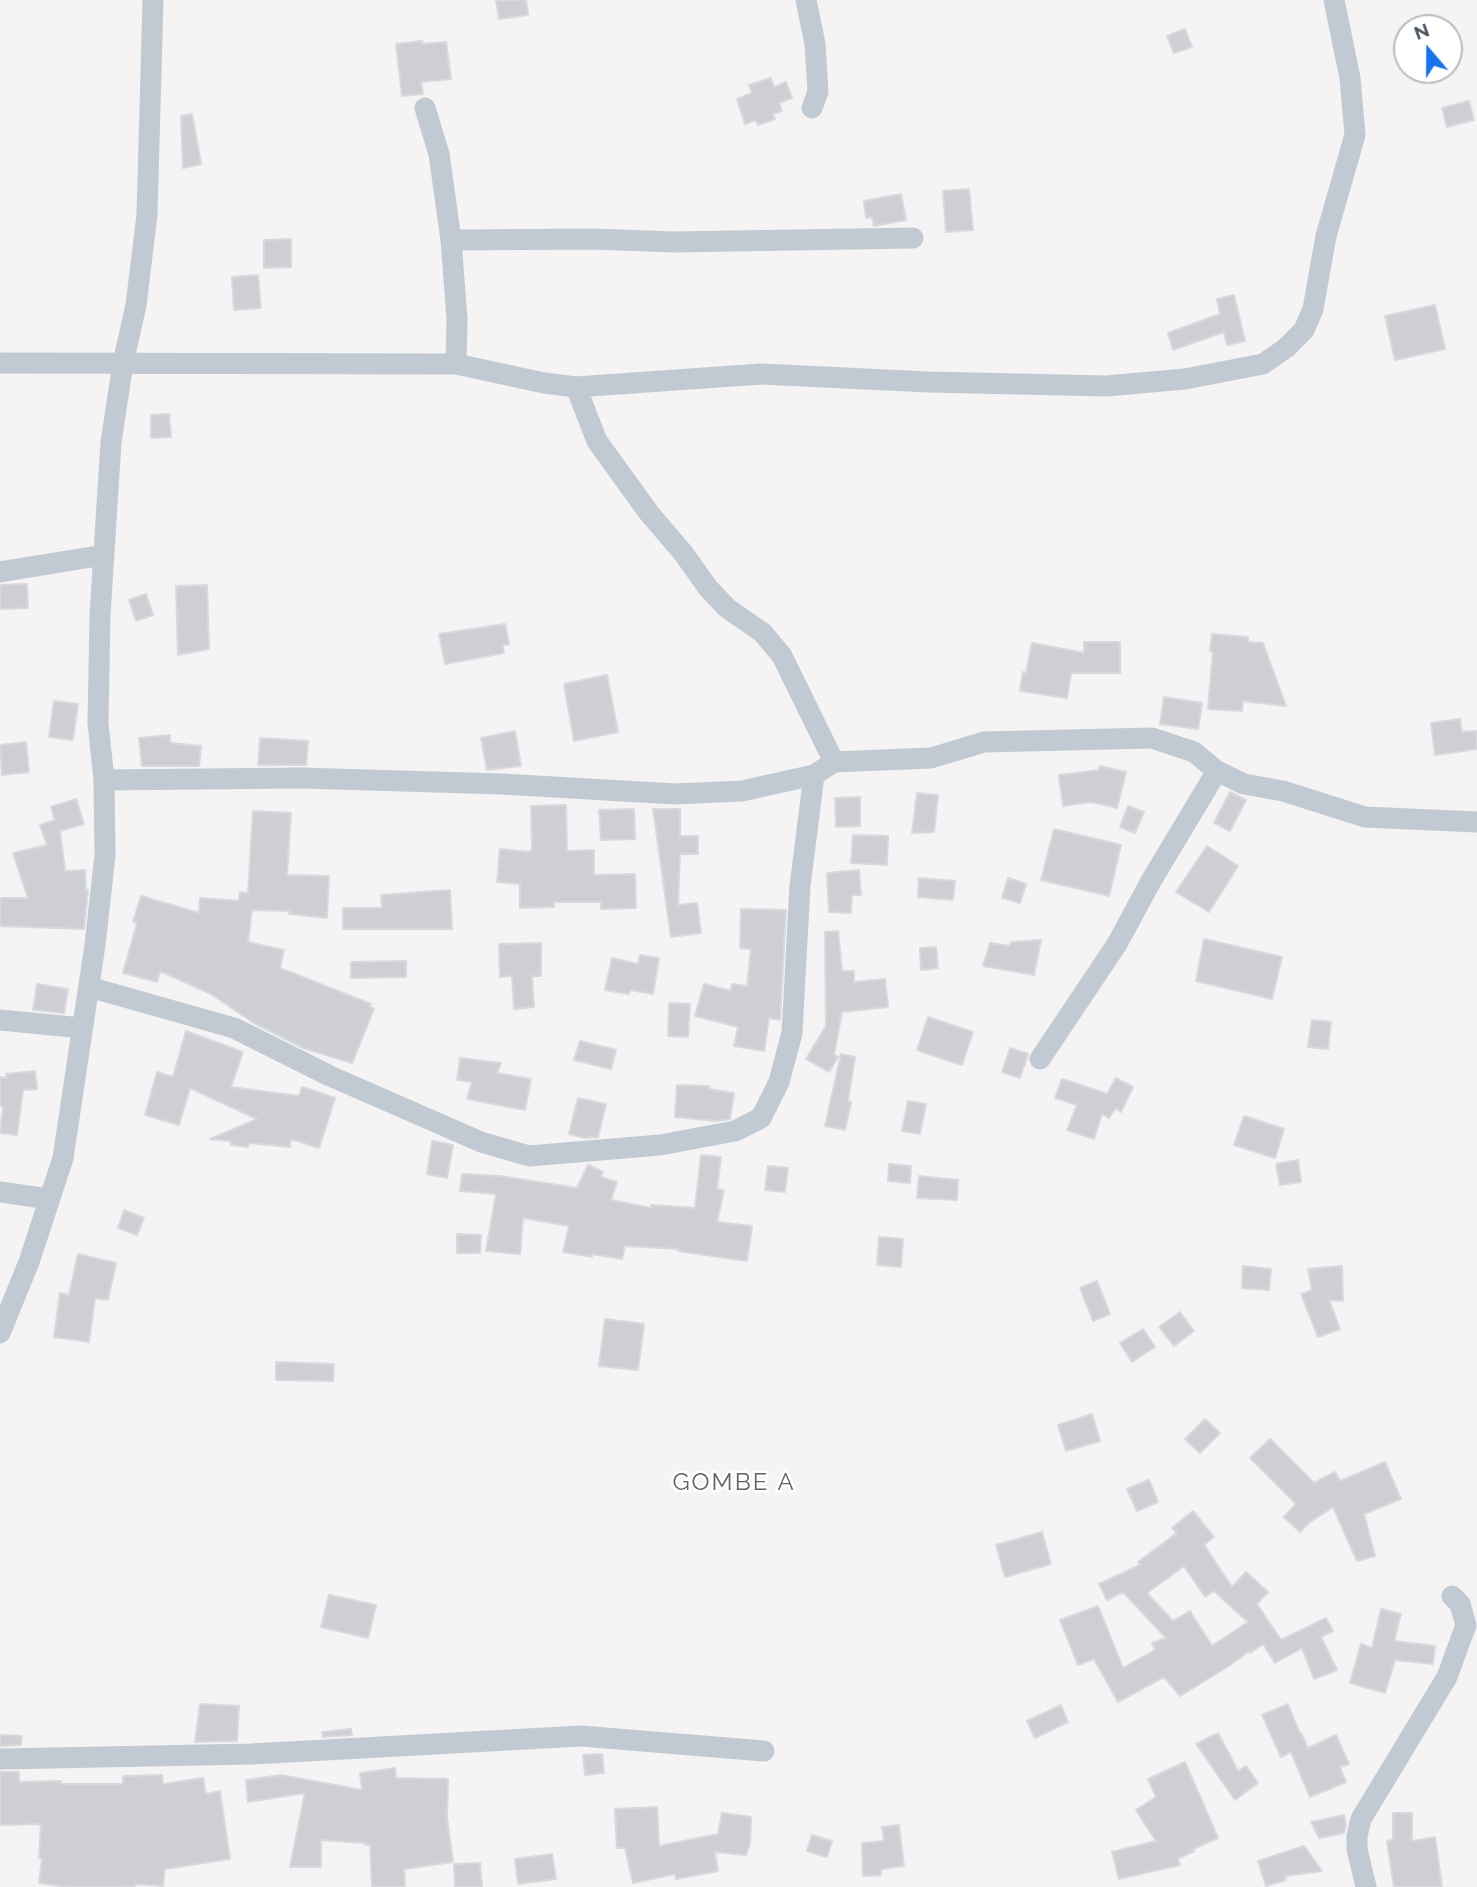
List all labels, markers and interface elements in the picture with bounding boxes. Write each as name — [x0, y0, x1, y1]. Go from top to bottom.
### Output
north arrow — [1393, 14, 1463, 84]
text: N — [1411, 18, 1432, 44]
district label: GOMBE A — [673, 1469, 795, 1497]

